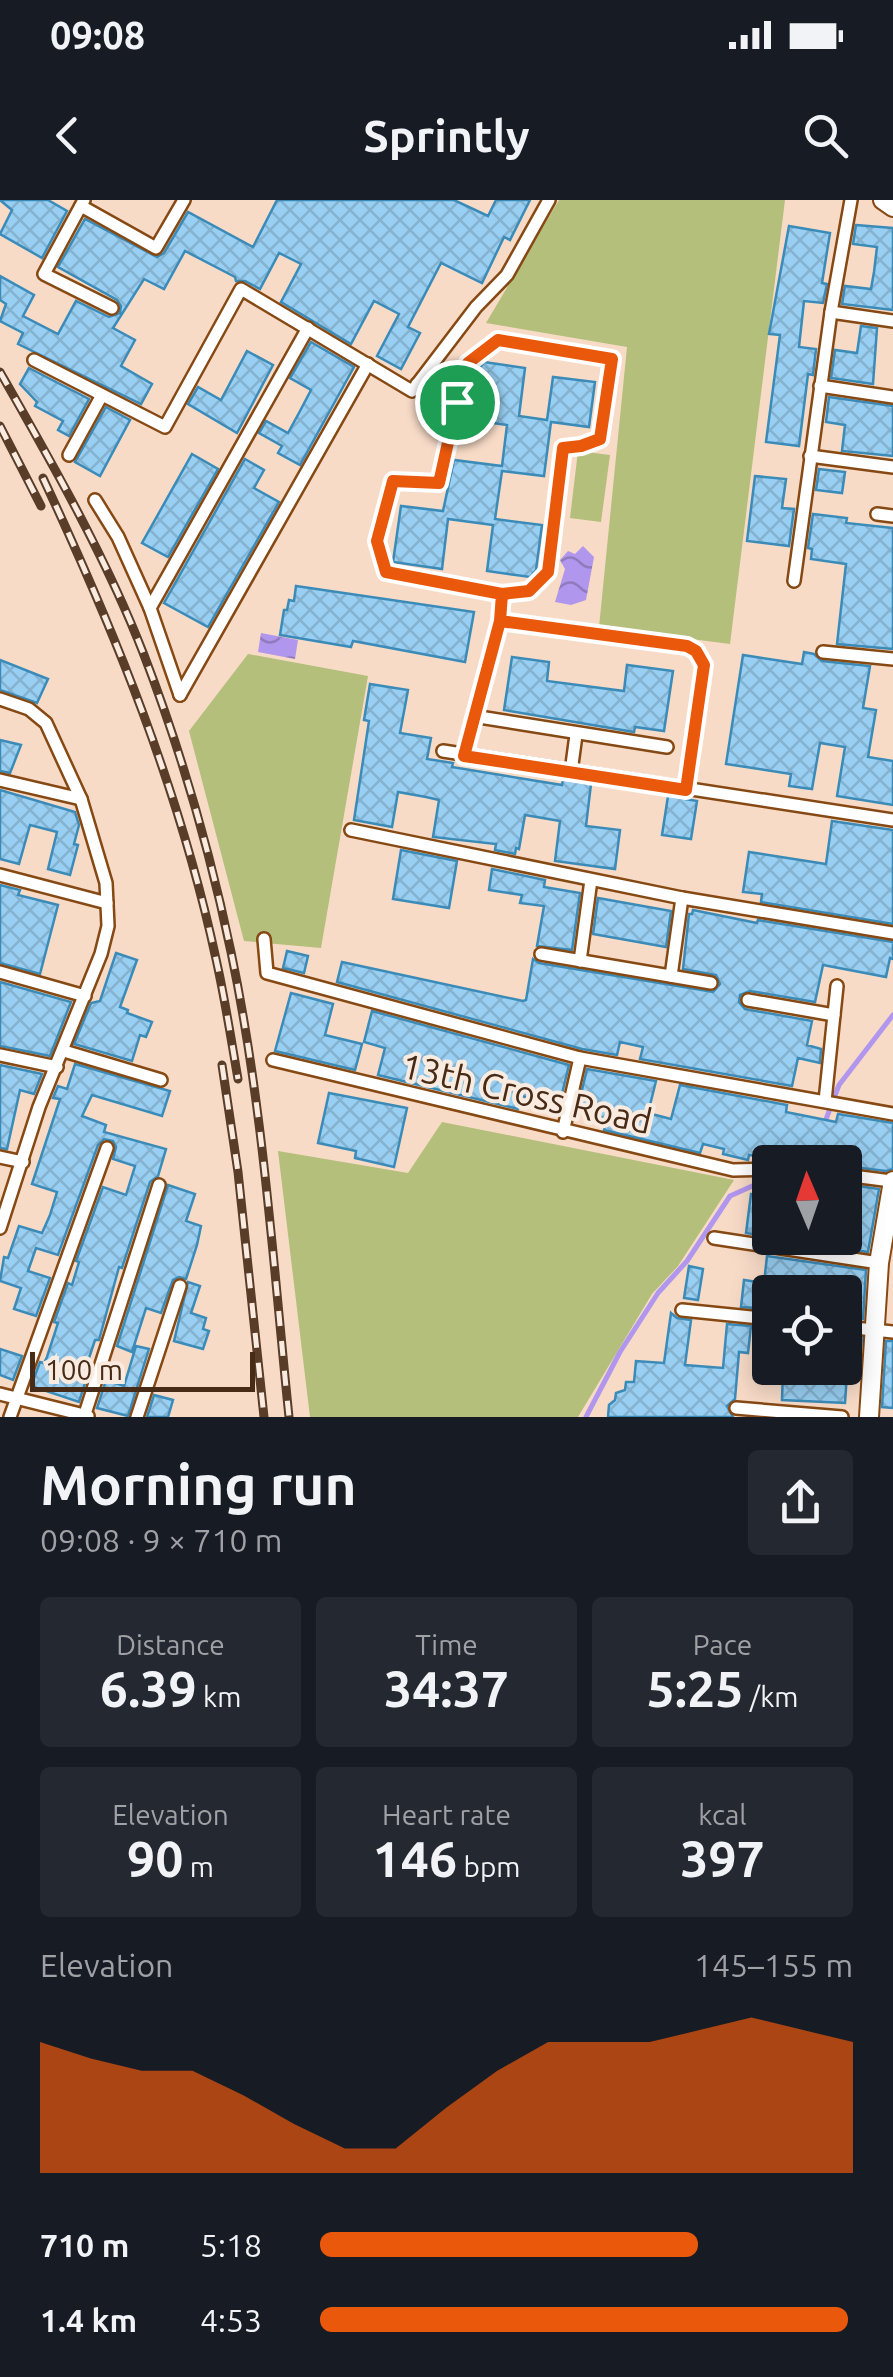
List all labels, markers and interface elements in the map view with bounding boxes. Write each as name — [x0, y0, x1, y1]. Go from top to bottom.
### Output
text: 09:08 — [50, 14, 145, 56]
icon: back — [40, 108, 95, 163]
icon: search — [798, 108, 853, 163]
text: Sprintly — [363, 110, 530, 161]
pin — [415, 360, 500, 445]
icon: arrive — [430, 375, 485, 430]
street label: 13th Cross Road — [398, 1045, 656, 1141]
north arrow — [752, 1145, 862, 1255]
map controls — [752, 1145, 862, 1385]
button: locate — [752, 1275, 862, 1385]
scale bar — [30, 1347, 255, 1392]
text: 100 m — [45, 1354, 123, 1385]
button: share — [748, 1450, 853, 1555]
text: Morning run — [40, 1454, 357, 1515]
text: 09:08 · 9 × 710 m — [40, 1522, 282, 1558]
text: Distance — [116, 1629, 225, 1660]
text: Time — [415, 1629, 478, 1660]
text: Pace — [693, 1629, 752, 1660]
text: 6.39 — [100, 1660, 197, 1716]
text: 34:37 — [384, 1660, 509, 1716]
text: 5:25 — [647, 1660, 743, 1716]
text: km — [197, 1681, 241, 1712]
text: /km — [743, 1681, 798, 1712]
text: Elevation — [112, 1799, 229, 1830]
text: Heart rate — [382, 1799, 511, 1830]
text: kcal — [698, 1799, 747, 1830]
text: 90 — [127, 1830, 183, 1886]
text: 146 — [373, 1830, 457, 1886]
text: 397 — [680, 1830, 765, 1886]
text: m — [183, 1851, 214, 1882]
text: bpm — [457, 1851, 520, 1882]
text: Elevation — [40, 1947, 173, 1983]
text: 145–155 m — [694, 1947, 853, 1983]
text: 710 m — [40, 2227, 129, 2263]
text: 5:18 — [200, 2227, 262, 2263]
text: 1.4 km — [40, 2302, 137, 2338]
text: 4:53 — [200, 2302, 262, 2338]

